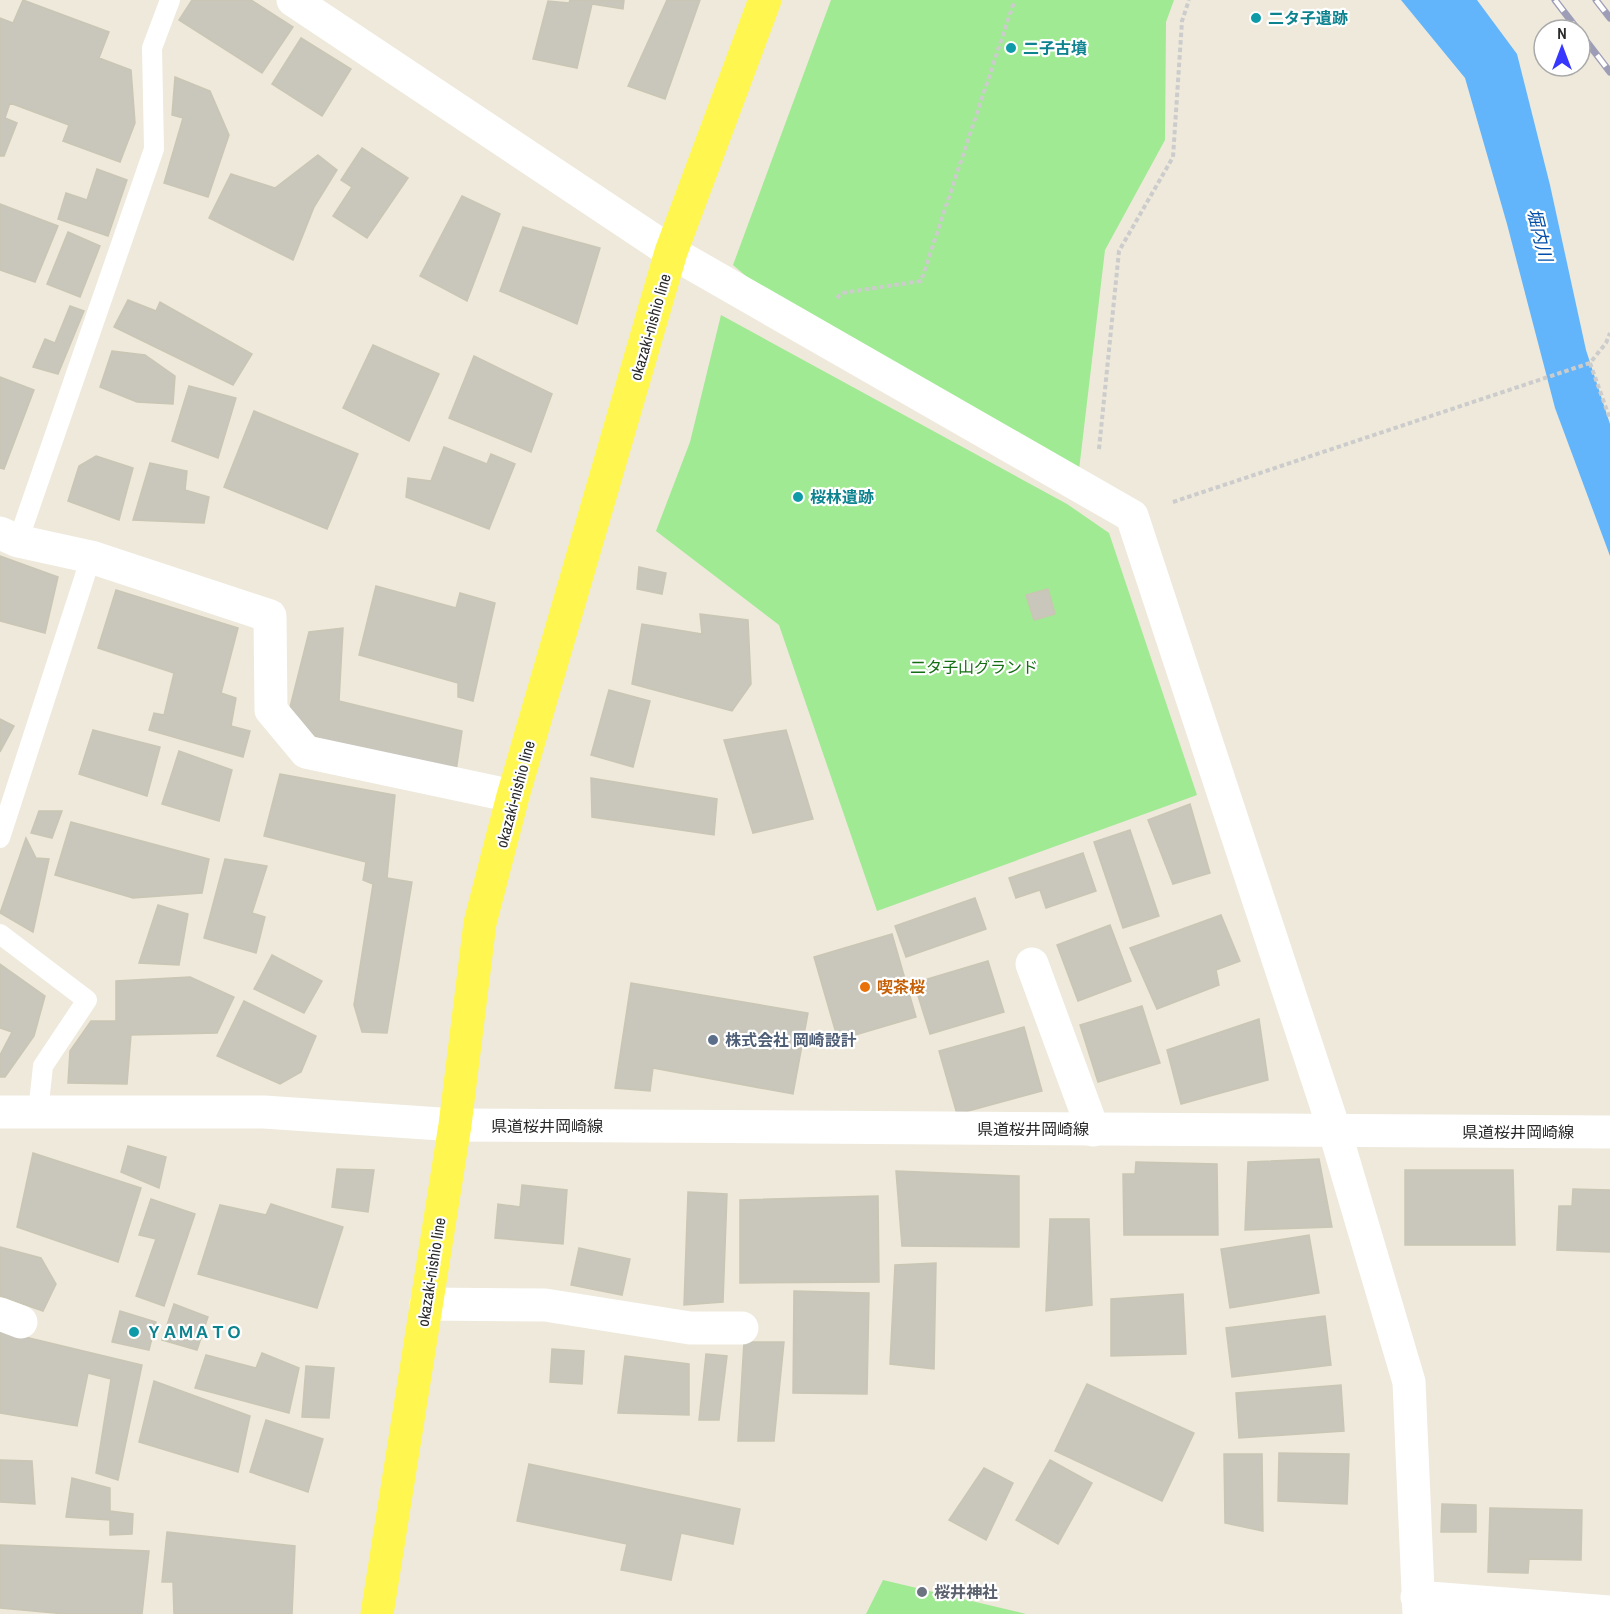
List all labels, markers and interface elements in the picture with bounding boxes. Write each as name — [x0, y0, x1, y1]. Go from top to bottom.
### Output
place label: 二タ子遺跡 — [1268, 7, 1348, 29]
marker: 二タ子遺跡 — [1249, 11, 1263, 25]
north arrow — [1532, 18, 1592, 78]
text: N — [1557, 22, 1567, 44]
place label: 二子古墳 — [1023, 37, 1087, 59]
marker: 二子古墳 — [1004, 41, 1018, 55]
water label: 堀内川 — [1521, 206, 1559, 266]
street label: okazaki-nishio line — [624, 271, 676, 383]
place label: 桜林遺跡 — [810, 486, 874, 508]
marker: 桜林遺跡 — [791, 490, 805, 504]
park label: 二タ子山グランド — [910, 656, 1038, 678]
street label: okazaki-nishio line — [490, 738, 540, 850]
place label: 喫茶桜 — [877, 976, 925, 998]
marker: 喫茶桜 — [858, 980, 872, 994]
place label: 株式会社 岡崎設計 — [725, 1029, 857, 1051]
marker: 株式会社 岡崎設計 — [706, 1033, 720, 1047]
street label: 県道桜井岡崎線 — [491, 1115, 603, 1137]
street label: 県道桜井岡崎線 — [977, 1118, 1089, 1140]
street label: 県道桜井岡崎線 — [1462, 1121, 1574, 1143]
street label: okazaki-nishio line — [412, 1216, 450, 1328]
place label: ＹＡＭＡＴＯ — [146, 1321, 242, 1343]
marker: ＹＡＭＡＴＯ — [127, 1325, 141, 1339]
place label: 桜井神社 — [934, 1581, 998, 1603]
marker: 桜井神社 — [915, 1585, 929, 1599]

